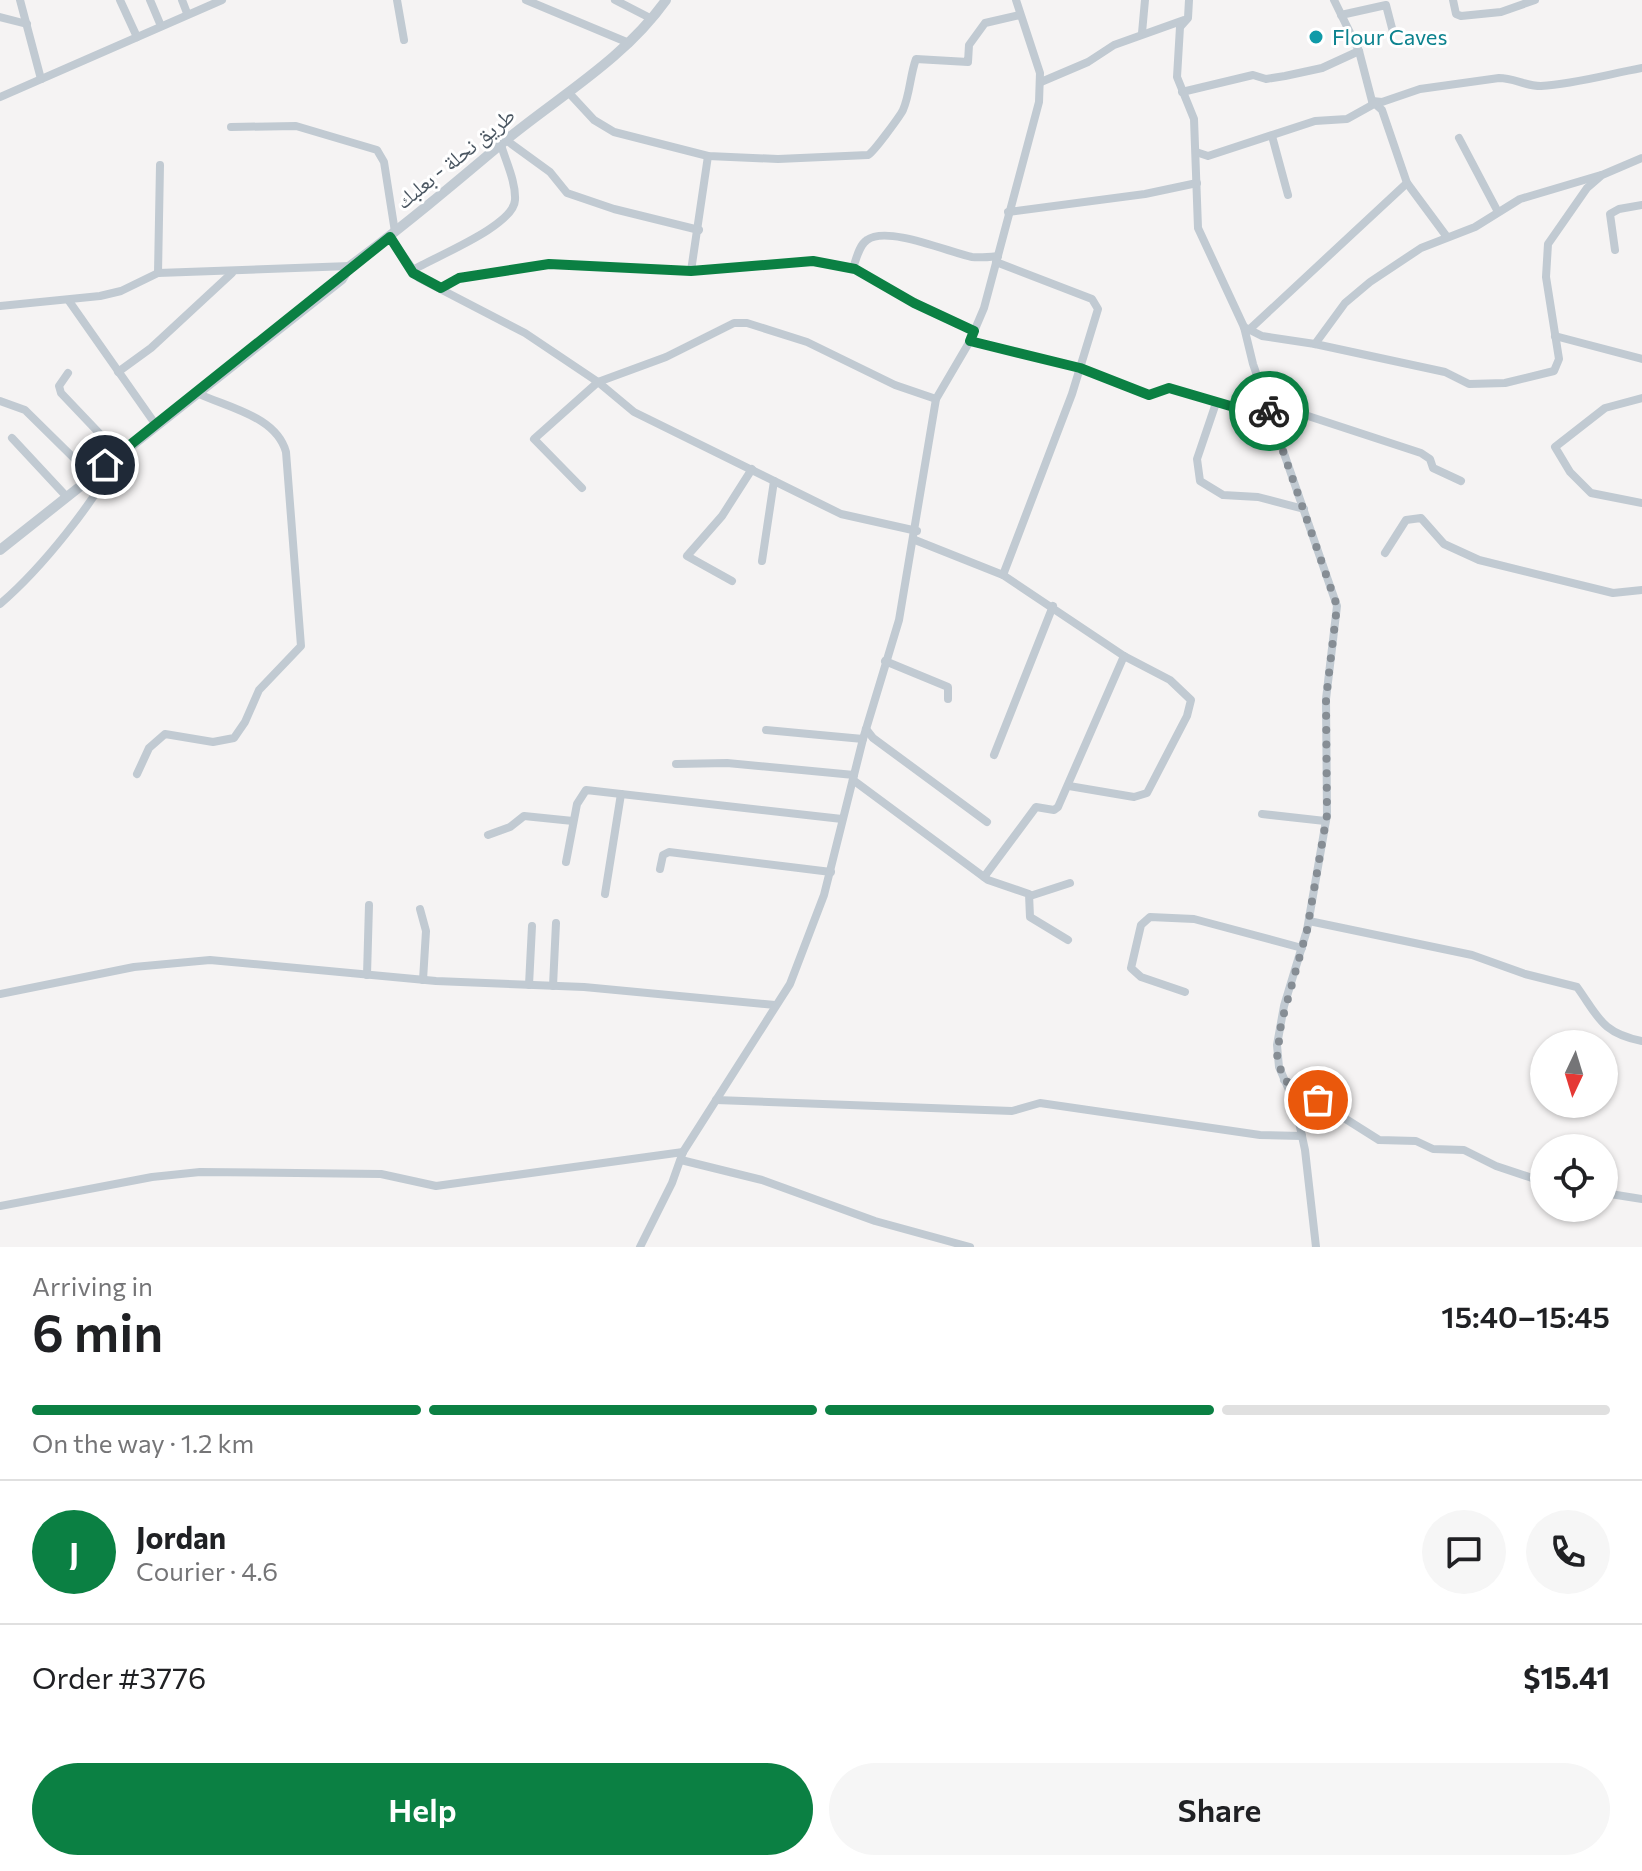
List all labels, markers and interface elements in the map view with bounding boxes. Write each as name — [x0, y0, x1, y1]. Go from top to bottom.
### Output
place label: Flour Caves — [1332, 23, 1447, 50]
marker: Flour Caves — [1307, 28, 1325, 46]
street label: طريق نحلة - بعلبك — [389, 101, 521, 215]
courier — [1229, 371, 1309, 451]
icon: bike — [1247, 389, 1291, 433]
pin — [71, 431, 139, 499]
icon: home — [83, 443, 127, 487]
north arrow — [1530, 1030, 1618, 1118]
map controls — [1530, 1030, 1618, 1222]
pin — [1284, 1066, 1352, 1134]
icon: bag — [1296, 1078, 1340, 1122]
button: locate — [1530, 1134, 1618, 1222]
text: Arriving in — [32, 1270, 153, 1301]
text: 15:40–15:45 — [1441, 1297, 1610, 1334]
text: 6 min — [32, 1299, 163, 1363]
text: On the way · 1.2 km — [32, 1427, 254, 1458]
button: chat — [1422, 1510, 1506, 1594]
button: phone — [1526, 1510, 1610, 1594]
text: Jordan — [136, 1518, 226, 1555]
text: J — [69, 1534, 79, 1571]
text: Courier · 4.6 — [136, 1555, 278, 1586]
text: Order #3776 — [32, 1658, 206, 1695]
text: $15.41 — [1523, 1658, 1610, 1695]
button: Help — [32, 1763, 813, 1855]
button: Share — [829, 1763, 1610, 1855]

